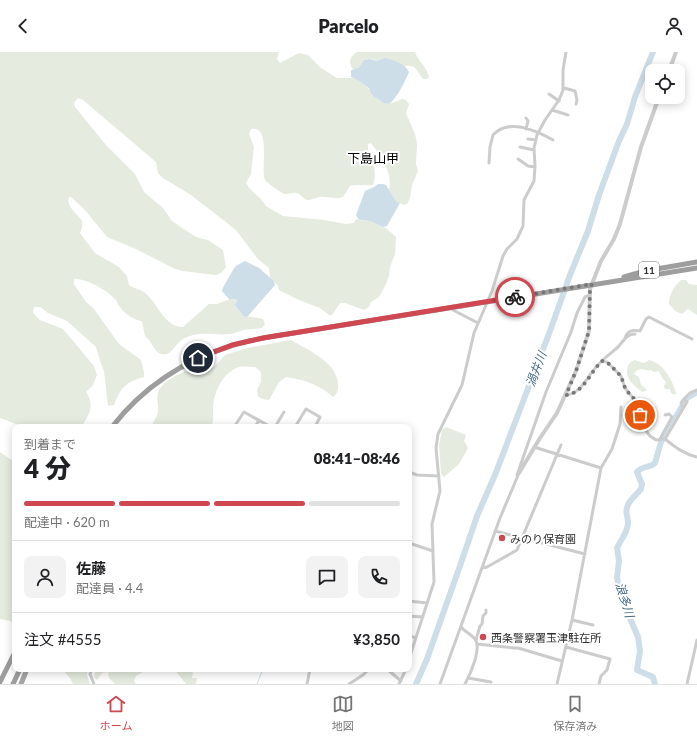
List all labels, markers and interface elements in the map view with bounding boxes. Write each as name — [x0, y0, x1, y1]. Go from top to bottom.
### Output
icon: back — [12, 15, 34, 37]
text: Parcelo — [318, 15, 379, 37]
icon: person — [663, 15, 685, 37]
map controls — [645, 64, 685, 104]
button: locate — [645, 64, 685, 104]
district label: 下島山甲 — [347, 150, 399, 166]
road number: 11 — [639, 262, 659, 278]
courier — [495, 277, 535, 317]
icon: bike — [504, 286, 526, 308]
pin — [181, 341, 215, 375]
icon: home — [187, 347, 209, 369]
water label: 渦井川 — [523, 348, 550, 388]
pin — [623, 398, 657, 432]
icon: bag — [629, 404, 651, 426]
text: 到着まで — [24, 436, 76, 452]
text: 08:41–08:46 — [314, 449, 400, 467]
text: 4 分 — [24, 452, 71, 484]
text: 配達中 · 620 m — [24, 514, 110, 530]
place label: みのり保育園 — [510, 532, 576, 545]
marker: みのり保育園 — [497, 533, 507, 543]
button: person — [24, 556, 66, 598]
button: chat — [306, 556, 348, 598]
button: phone — [358, 556, 400, 598]
text: 佐藤 — [76, 559, 106, 577]
text: 配達員 · 4.4 — [76, 580, 143, 596]
water label: 浪多川 — [613, 581, 638, 621]
text: 注文 #4555 — [24, 630, 101, 648]
text: ¥3,850 — [353, 630, 400, 648]
place label: 西条警察署玉津駐在所 — [491, 631, 602, 644]
marker: 西条警察署玉津駐在所 — [478, 632, 488, 642]
tab: ホーム — [100, 693, 132, 733]
tab: 地図 — [332, 693, 354, 733]
tab: 保存済み — [553, 693, 597, 733]

